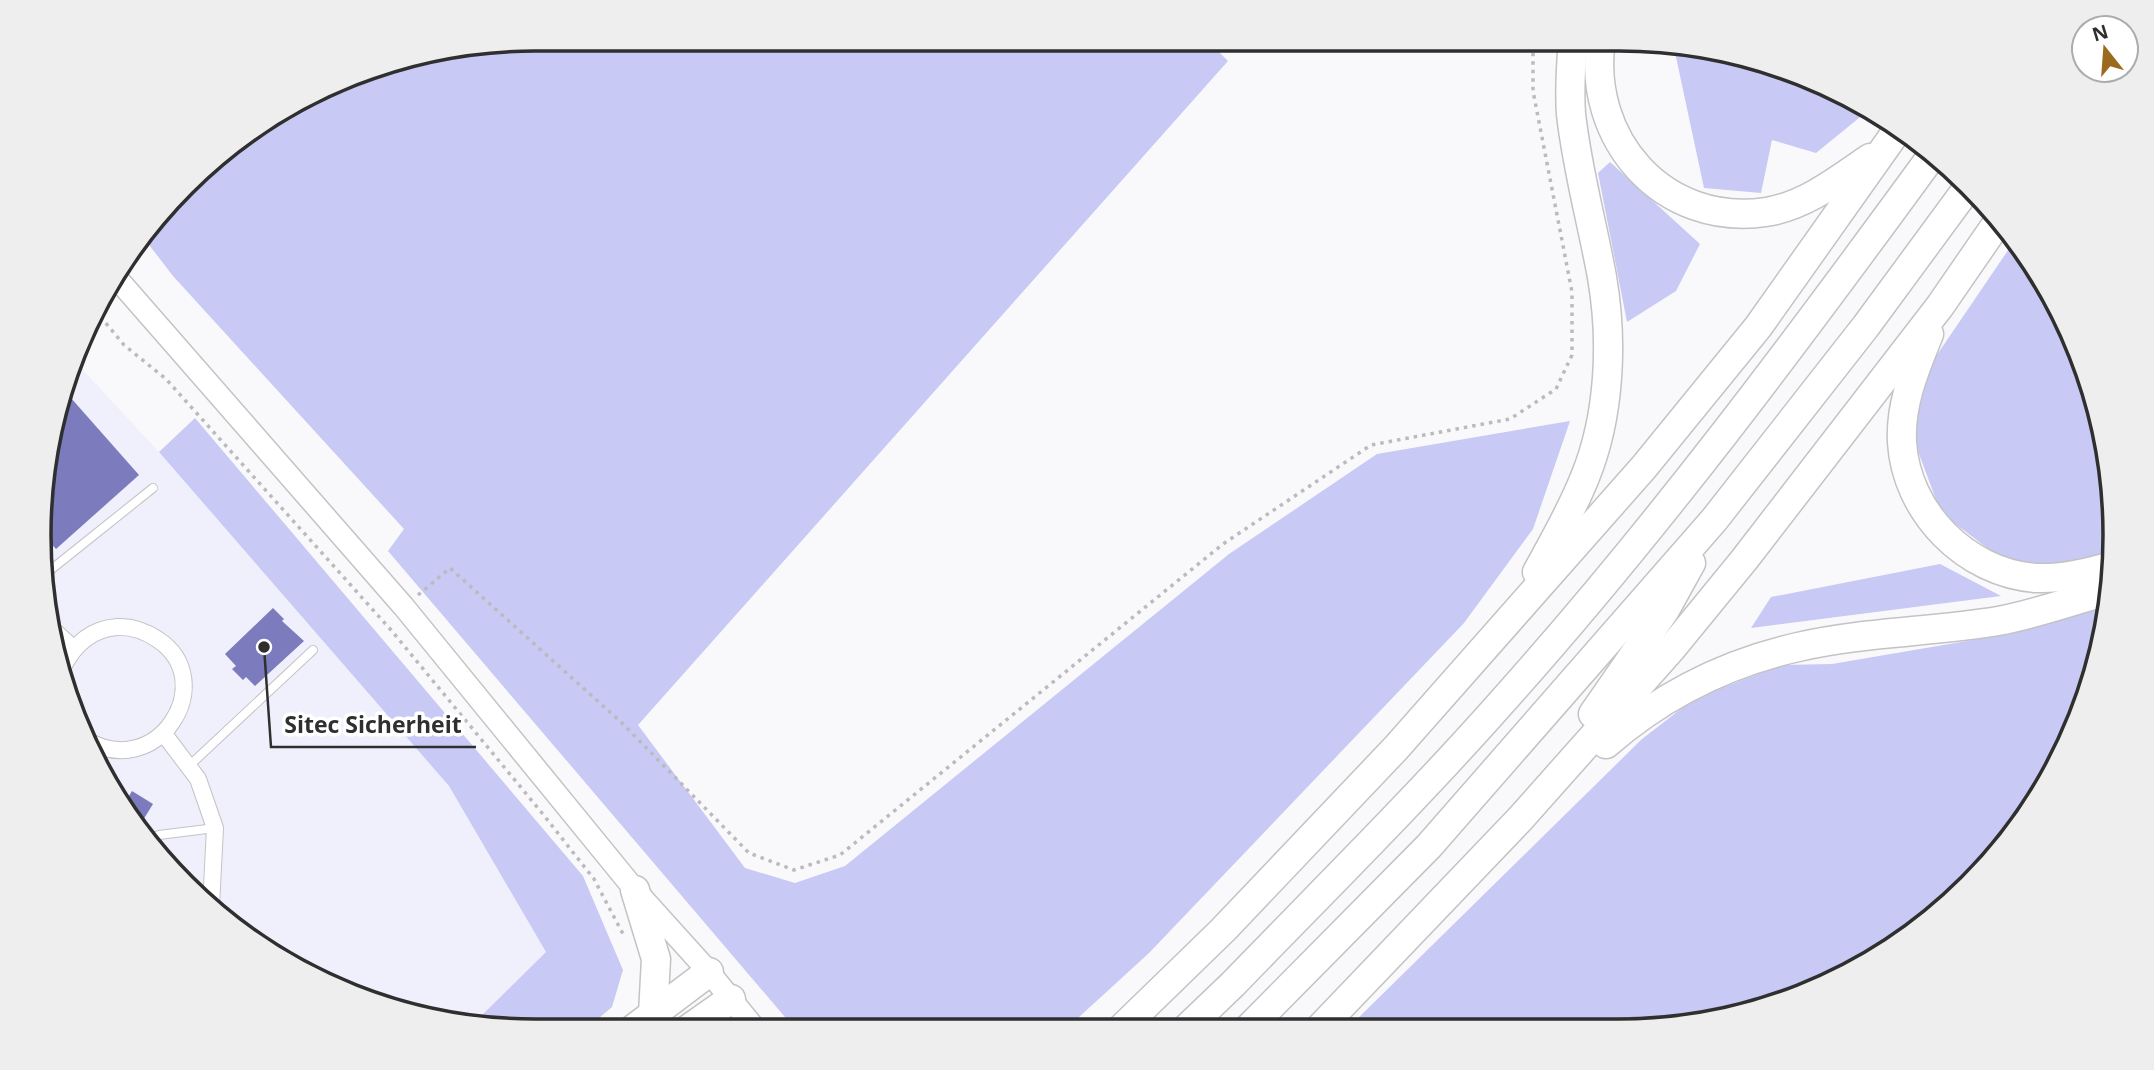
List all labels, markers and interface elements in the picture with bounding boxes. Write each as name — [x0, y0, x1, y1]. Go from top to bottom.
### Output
north arrow — [2070, 14, 2140, 84]
text: N — [2089, 18, 2111, 47]
callout: Sitec Sicherheit — [271, 703, 476, 747]
text: Sitec Sicherheit — [284, 708, 462, 740]

